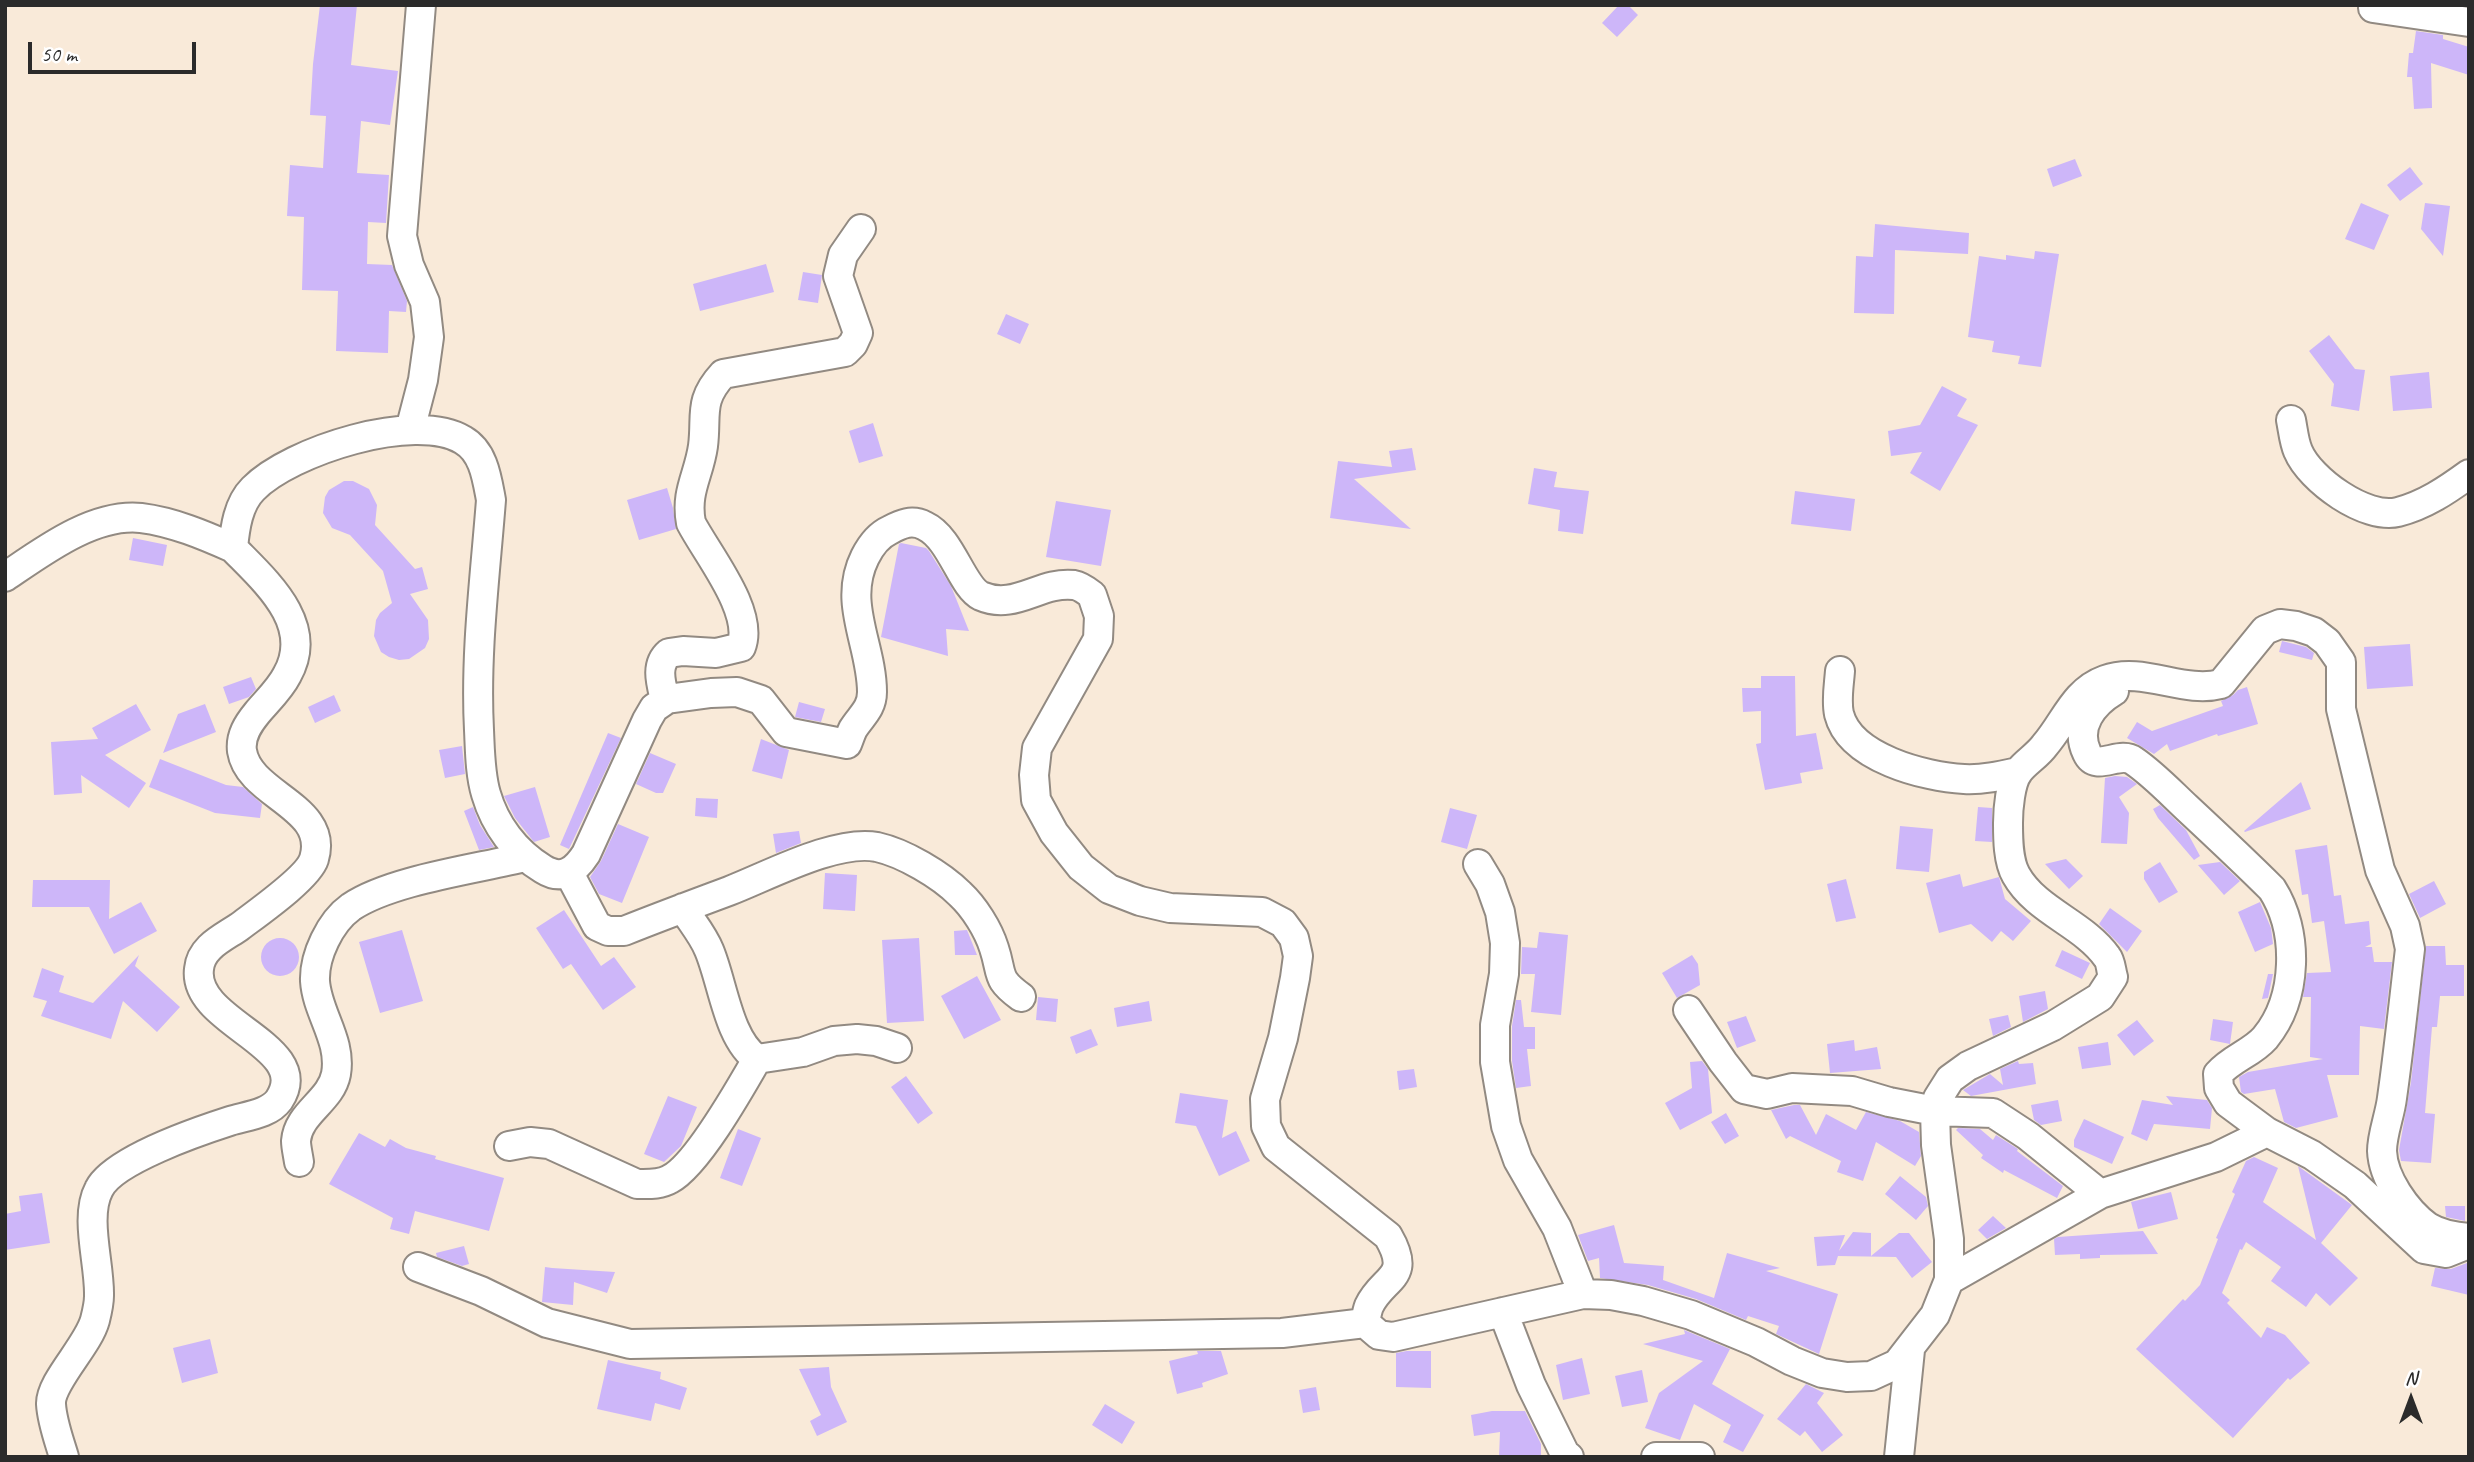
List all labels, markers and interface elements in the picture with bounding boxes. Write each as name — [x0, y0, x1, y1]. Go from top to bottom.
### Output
scale bar — [32, 28, 200, 72]
text: 50 m — [41, 41, 77, 67]
north arrow — [2376, 1364, 2446, 1434]
text: N — [2405, 1366, 2417, 1390]

